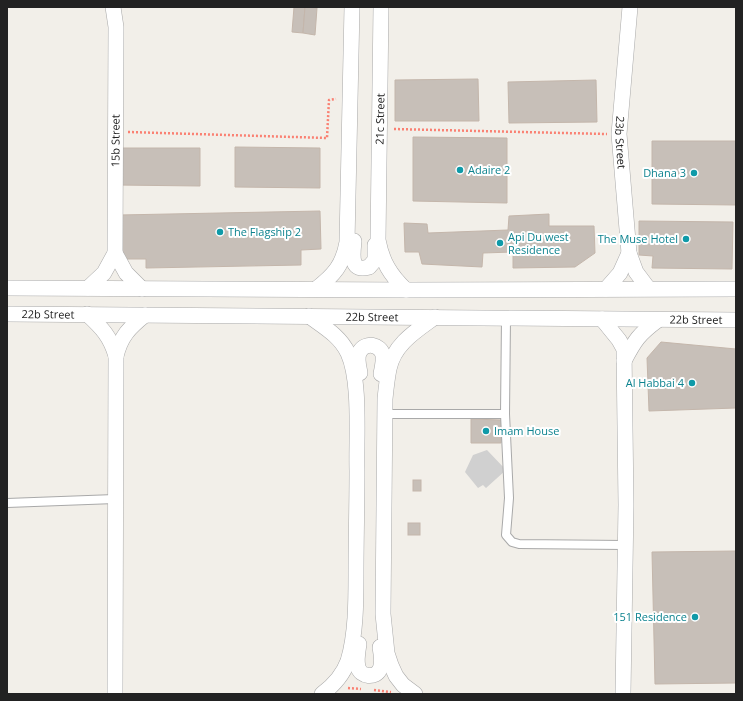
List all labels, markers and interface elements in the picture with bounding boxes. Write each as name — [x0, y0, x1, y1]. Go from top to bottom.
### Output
street label: 21c Street — [372, 93, 387, 145]
street label: 15b Street — [107, 114, 123, 167]
street label: 23b Street — [612, 116, 630, 170]
place label: Adaire 2 — [468, 162, 510, 177]
marker: Adaire 2 — [455, 165, 465, 175]
place label: Dhana 3 — [643, 165, 686, 180]
marker: Dhana 3 — [689, 168, 699, 178]
place label: The Flagship 2 — [228, 224, 301, 239]
marker: The Flagship 2 — [215, 227, 225, 237]
place label: Api Du west Residence — [508, 229, 569, 257]
place label: The Muse Hotel — [598, 231, 678, 246]
marker: The Muse Hotel — [681, 234, 691, 244]
marker: Api Du west Residence — [495, 238, 505, 248]
street label: 22b Street — [21, 306, 75, 322]
street label: 22b Street — [345, 309, 399, 324]
street label: 22b Street — [669, 311, 723, 327]
place label: Al Habbai 4 — [626, 375, 685, 390]
marker: Al Habbai 4 — [687, 378, 697, 388]
place label: Imam House — [494, 423, 559, 438]
marker: Imam House — [481, 426, 491, 436]
place label: 151 Residence — [613, 609, 687, 624]
marker: 151 Residence — [690, 612, 700, 622]

